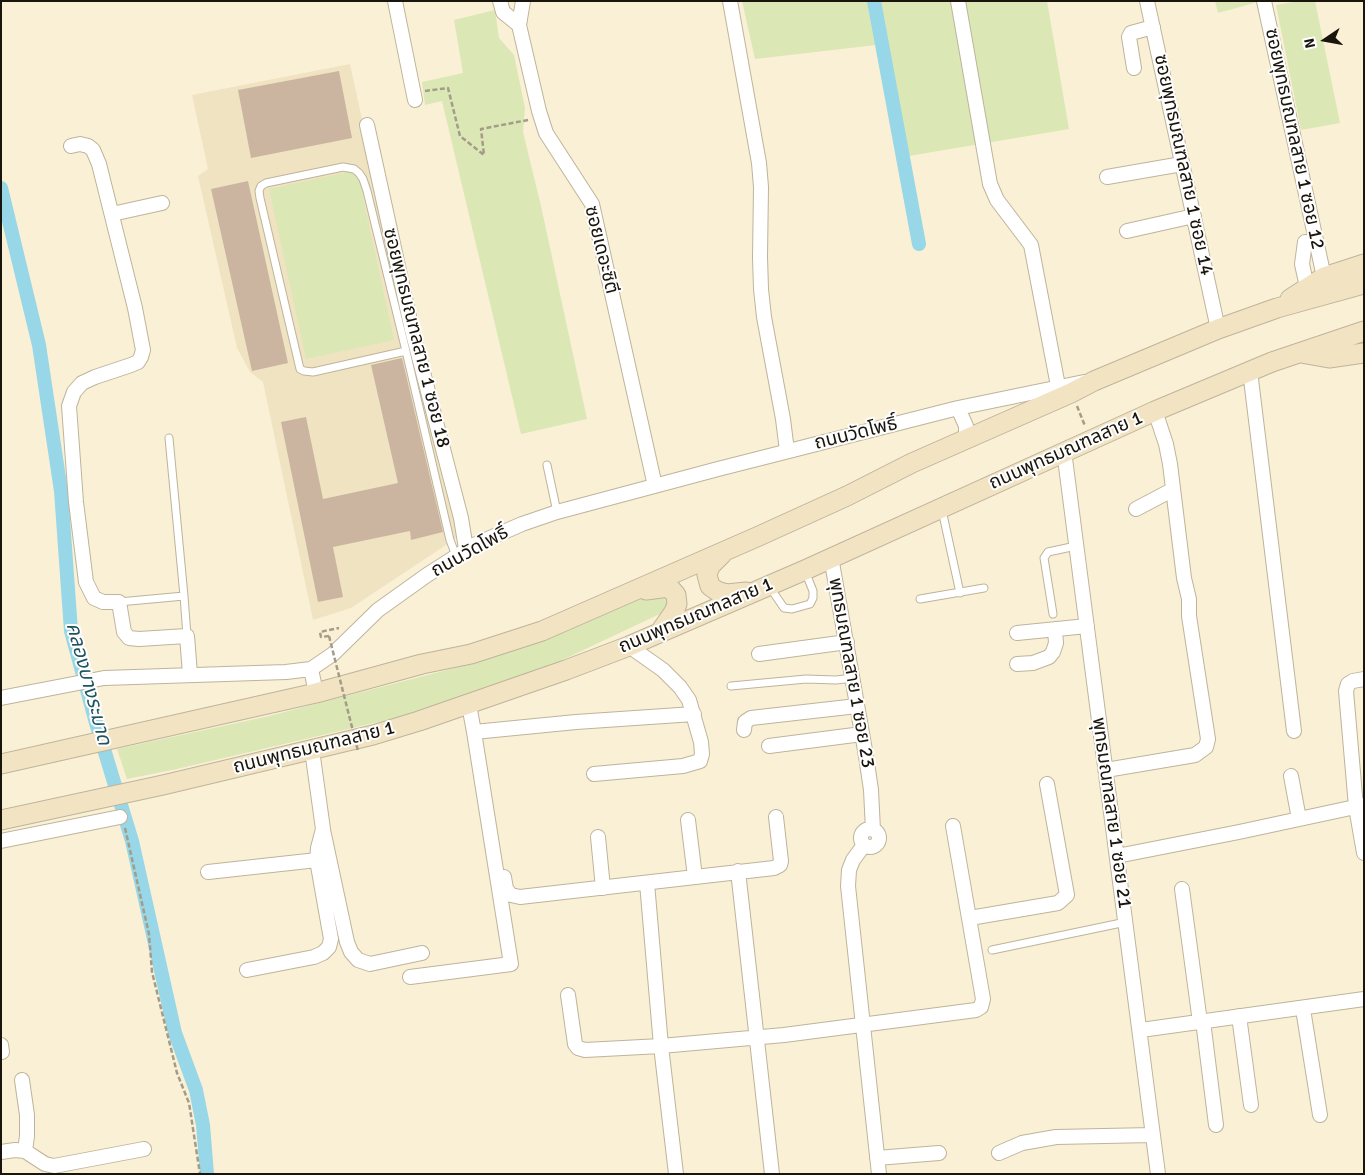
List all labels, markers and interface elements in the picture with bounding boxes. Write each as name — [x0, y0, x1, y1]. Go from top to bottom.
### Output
north arrow — [1300, 15, 1350, 65]
street label: ซอยพุทธมณฑลสาย 1 ซอย 12 — [1259, 26, 1329, 252]
text: N — [1301, 37, 1319, 50]
street label: ซอยพุทธมณฑลสาย 1 ซอย 14 — [1148, 52, 1218, 278]
street label: ซอยเดอะซิตี — [579, 204, 623, 296]
street label: ซอยพุทธมณฑลสาย 1 ซอย 18 — [378, 226, 454, 450]
street label: ถนนพุทธมณฑลสาย 1 — [986, 407, 1146, 495]
street label: ถนนวัดโพธิ์ — [812, 413, 900, 455]
street label: ถนนวัดโพธิ์ — [427, 521, 513, 583]
street label: ถนนพุทธมณฑลสาย 1 — [615, 573, 777, 659]
street label: พุทธมณฑลสาย 1 ซอย 23 — [823, 576, 879, 770]
water label: คลองบางระมาด — [60, 620, 116, 748]
street label: พุทธมณฑลสาย 1 ซอย 21 — [1086, 716, 1136, 910]
street label: ถนนพุทธมณฑลสาย 1 — [231, 717, 397, 779]

